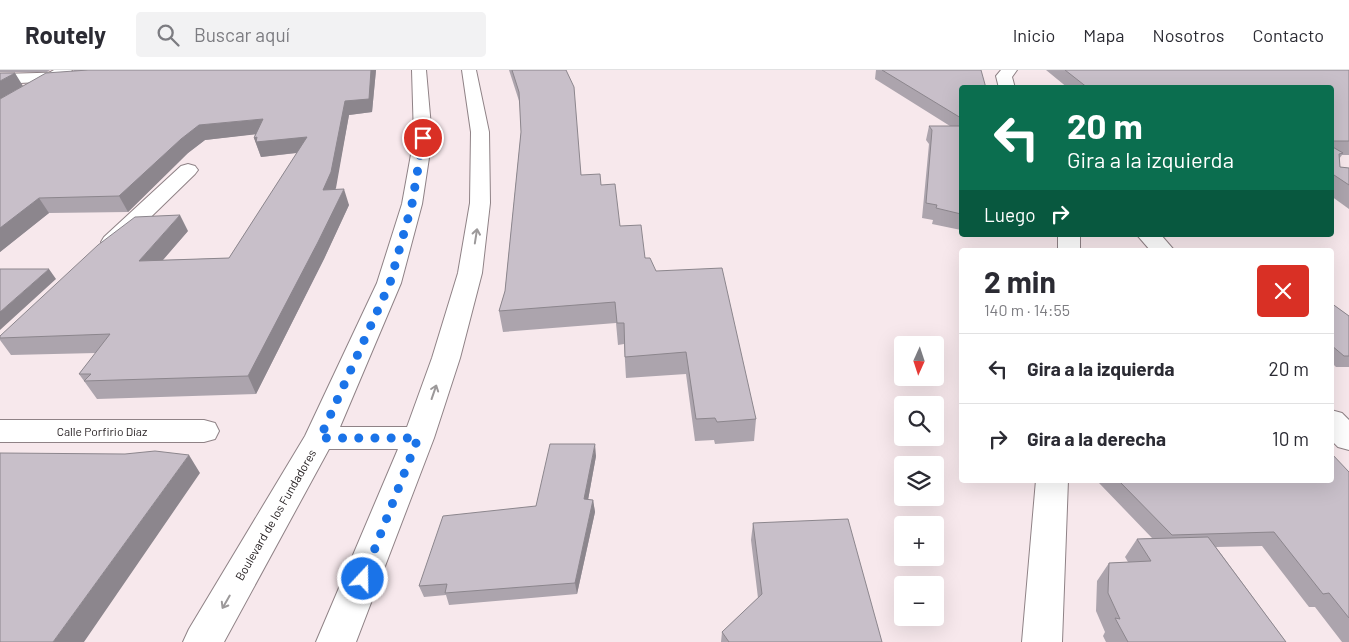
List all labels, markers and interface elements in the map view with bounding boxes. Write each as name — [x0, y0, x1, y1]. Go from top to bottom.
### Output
search box — [136, 12, 486, 57]
text: Routely — [25, 20, 106, 49]
icon: search — [154, 21, 182, 49]
text: Buscar aquí — [194, 23, 290, 46]
text: Inicio — [1013, 24, 1055, 46]
text: Mapa — [1083, 24, 1125, 46]
text: Nosotros — [1153, 24, 1224, 46]
text: Contacto — [1252, 24, 1324, 46]
text: 20 m — [1067, 104, 1143, 146]
icon: left — [984, 105, 1049, 170]
pin — [402, 117, 444, 159]
icon: arrive — [409, 124, 437, 152]
text: Gira a la izquierda — [1067, 146, 1234, 172]
icon: right — [1046, 200, 1074, 228]
text: Luego — [984, 203, 1036, 226]
one-way arrow — [471, 228, 481, 244]
text: 2 min — [984, 263, 1056, 299]
button: close — [1257, 265, 1309, 317]
text: 140 m · 14:55 — [984, 300, 1070, 319]
north arrow — [894, 336, 944, 386]
map controls — [894, 336, 944, 626]
icon: left — [984, 355, 1012, 383]
text: Gira a la izquierda — [1027, 357, 1175, 380]
text: 20 m — [1269, 357, 1309, 380]
one-way arrow — [430, 385, 439, 401]
button: search — [894, 396, 944, 446]
street label: Calle Porfirio Díaz — [57, 424, 147, 438]
icon: right — [984, 425, 1012, 453]
text: Gira a la derecha — [1027, 427, 1166, 450]
text: 10 m — [1272, 427, 1309, 450]
street label: Boulevard de los Fundadores — [232, 446, 319, 582]
button: layers — [894, 456, 944, 506]
button: + — [894, 516, 944, 566]
position arrow — [336, 552, 388, 604]
button: − — [894, 576, 944, 626]
one-way arrow — [221, 594, 231, 608]

